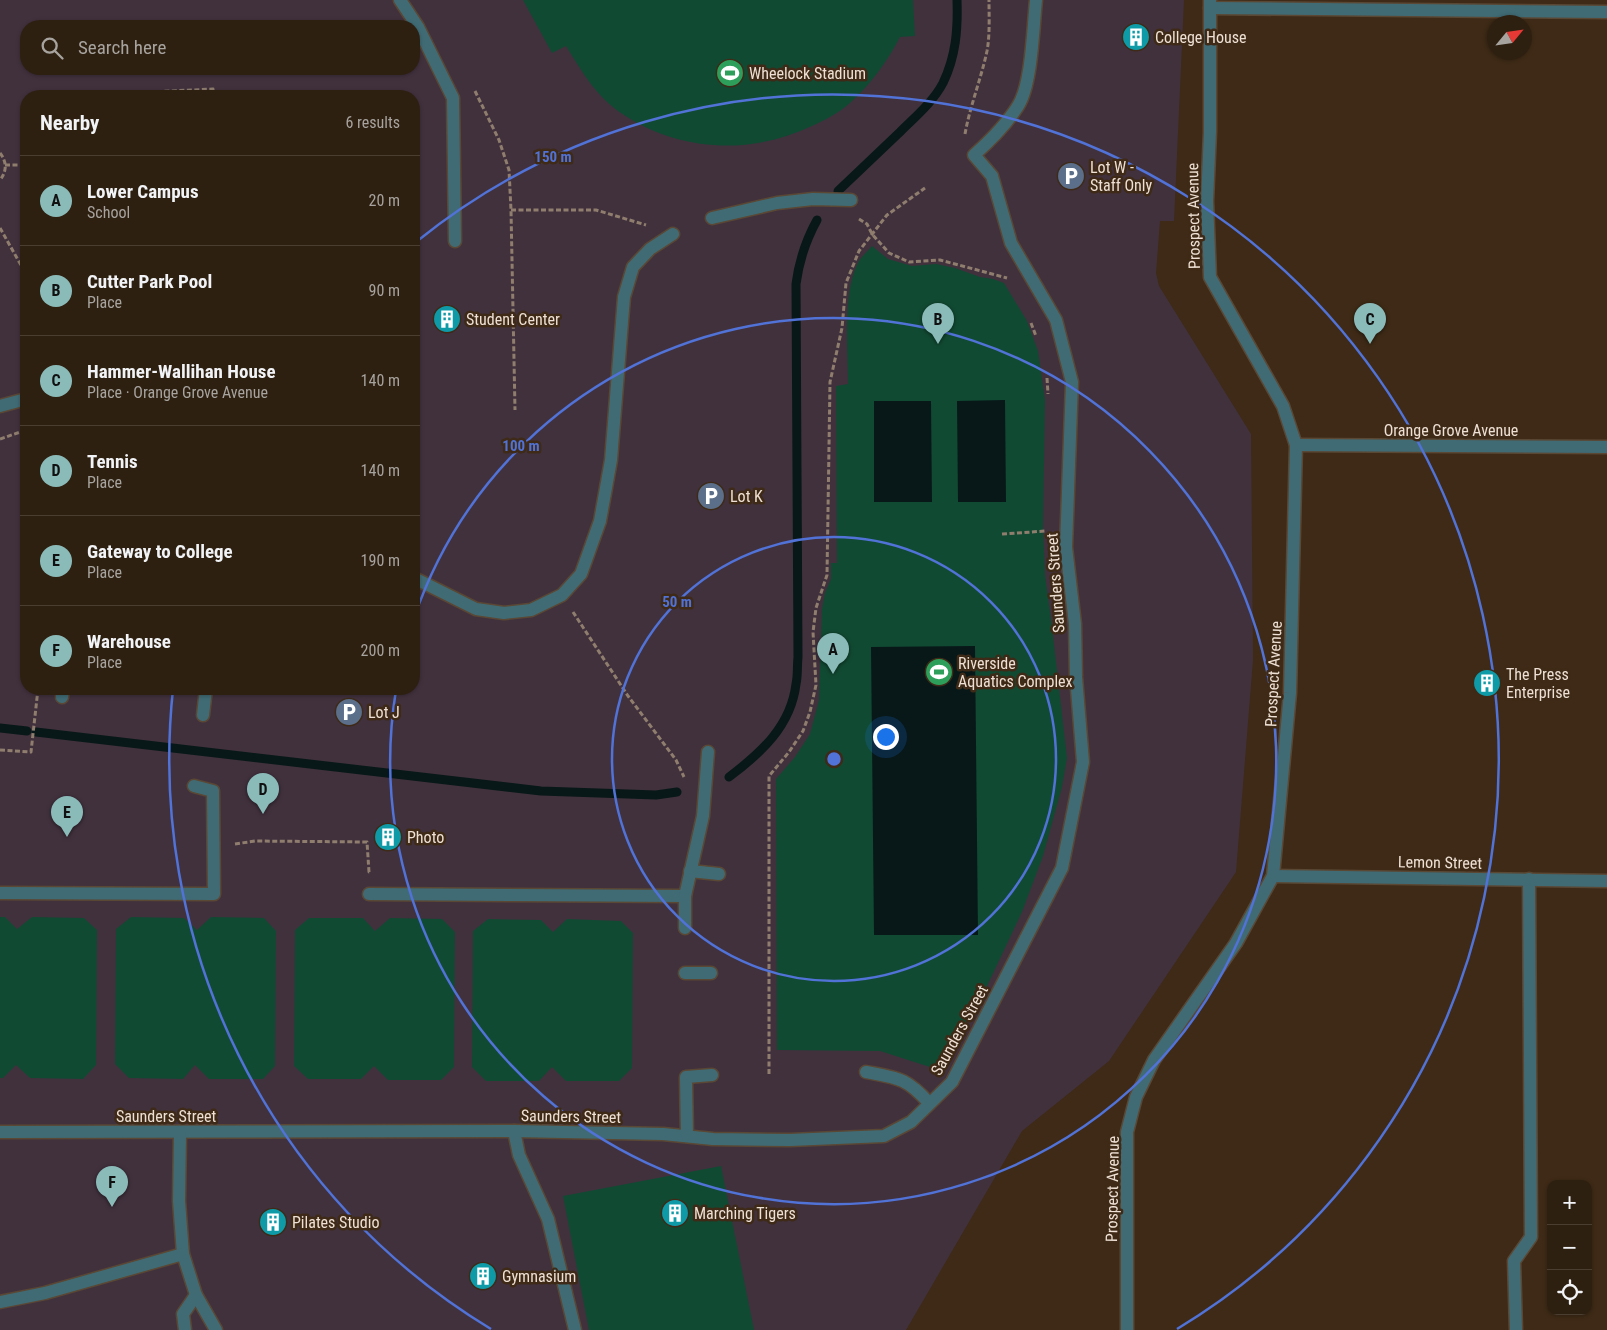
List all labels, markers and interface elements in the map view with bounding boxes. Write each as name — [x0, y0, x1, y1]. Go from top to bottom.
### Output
north arrow — [1487, 15, 1532, 60]
search box — [20, 20, 420, 75]
building icon: College House — [1121, 22, 1151, 52]
place label: College House — [1155, 28, 1247, 47]
icon: search — [38, 34, 66, 62]
text: Search here — [78, 36, 166, 59]
sports icon: Wheelock Stadium — [715, 58, 745, 88]
place label: Wheelock Stadium — [749, 64, 866, 83]
text: Nearby — [40, 111, 99, 135]
text: 6 results — [345, 113, 400, 132]
text: 150 m — [534, 148, 572, 166]
place label: Lot W - Staff Only — [1090, 158, 1153, 195]
parking icon: Lot W - Staff Only — [1056, 161, 1086, 191]
street label: Prospect Avenue — [1183, 163, 1204, 269]
text: Lower Campus — [87, 180, 199, 203]
text: A — [51, 191, 61, 210]
text: 20 m — [368, 191, 400, 210]
text: School — [87, 203, 130, 222]
text: Cutter Park Pool — [87, 270, 212, 293]
text: B — [52, 281, 60, 300]
text: 90 m — [368, 281, 400, 300]
text: Place — [87, 293, 122, 312]
pin: B — [922, 303, 954, 344]
pin: C — [1354, 303, 1386, 344]
building icon: Student Center — [432, 304, 462, 334]
place label: Student Center — [466, 310, 560, 329]
text: Hammer-Wallihan House — [87, 360, 276, 383]
text: C — [51, 371, 61, 390]
text: 140 m — [361, 371, 400, 390]
text: Place · Orange Grove Avenue — [87, 383, 268, 402]
street label: Orange Grove Avenue — [1384, 421, 1518, 440]
text: 100 m — [502, 437, 540, 455]
text: Tennis — [87, 450, 138, 473]
text: D — [51, 461, 61, 480]
text: 140 m — [361, 461, 400, 480]
text: Place — [87, 473, 122, 492]
parking icon: Lot K — [696, 481, 726, 511]
place label: Lot K — [730, 487, 763, 506]
street label: Saunders Street — [1043, 532, 1068, 634]
text: Gateway to College — [87, 540, 233, 563]
text: E — [52, 551, 60, 570]
text: 190 m — [361, 551, 400, 570]
text: Place — [87, 563, 122, 582]
text: 50 m — [662, 593, 692, 611]
street label: Prospect Avenue — [1261, 621, 1286, 728]
text: Warehouse — [87, 630, 171, 653]
pin: A — [817, 633, 849, 674]
text: F — [52, 641, 60, 660]
text: 200 m — [361, 641, 400, 660]
text: Place — [87, 653, 122, 672]
place label: Riverside Aquatics Complex — [958, 654, 1073, 691]
sports icon: Riverside Aquatics Complex — [924, 657, 954, 687]
place label: The Press Enterprise — [1506, 665, 1570, 702]
building icon: The Press Enterprise — [1472, 668, 1502, 698]
parking icon: Lot J — [334, 697, 364, 727]
place label: Lot J — [368, 703, 400, 722]
your location — [873, 724, 899, 750]
centre of rings — [825, 750, 843, 768]
pin: D — [247, 773, 279, 814]
pin: E — [51, 796, 83, 837]
building icon: Photo — [373, 822, 403, 852]
place label: Photo — [407, 828, 444, 847]
street label: Lemon Street — [1398, 852, 1482, 873]
street label: Saunders Street — [927, 982, 992, 1079]
street label: Saunders Street — [521, 1106, 622, 1127]
street label: Saunders Street — [116, 1107, 216, 1126]
street label: Prospect Avenue — [1102, 1136, 1123, 1242]
pin: F — [96, 1166, 128, 1207]
map controls — [1547, 1180, 1592, 1315]
button: + — [1547, 1180, 1592, 1225]
building icon: Marching Tigers — [660, 1198, 690, 1228]
place label: Marching Tigers — [694, 1204, 796, 1223]
building icon: Pilates Studio — [258, 1207, 288, 1237]
place label: Pilates Studio — [292, 1213, 379, 1232]
button: − — [1547, 1225, 1592, 1270]
building icon: Gymnasium — [468, 1261, 498, 1291]
place label: Gymnasium — [502, 1267, 576, 1286]
button: locate — [1547, 1270, 1592, 1315]

